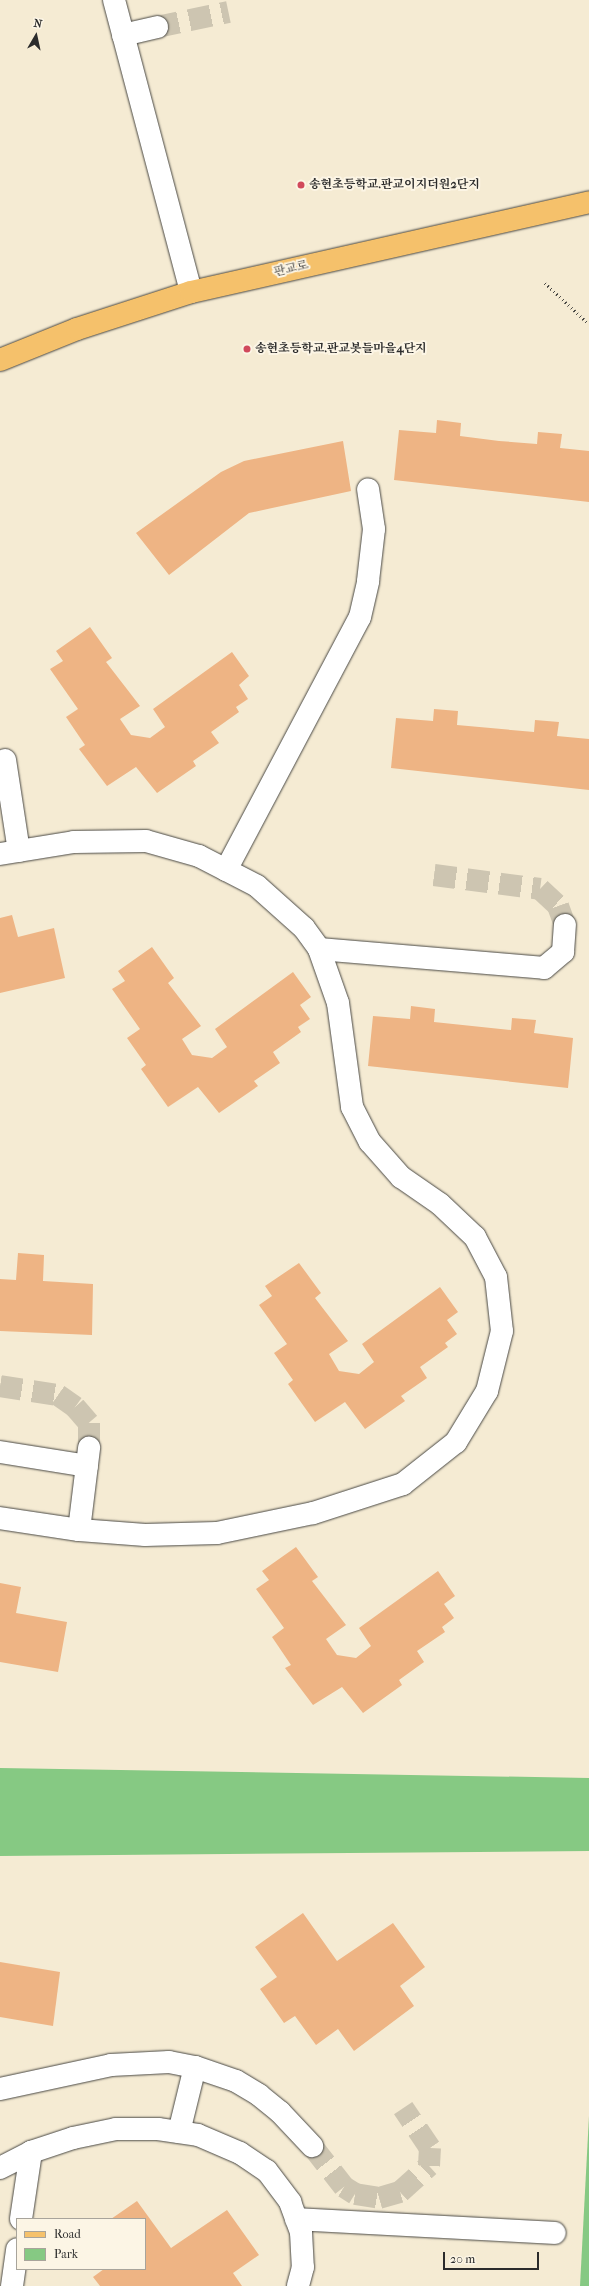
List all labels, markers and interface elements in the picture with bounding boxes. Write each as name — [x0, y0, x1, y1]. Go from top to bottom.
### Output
north arrow — [16, 16, 56, 56]
text: N — [33, 17, 43, 31]
place label: 송현초등학교.판교이지더원2단지 — [309, 178, 480, 192]
marker: 송현초등학교.판교이지더원2단지 — [296, 180, 306, 190]
street label: 판교로 — [272, 258, 310, 280]
place label: 송현초등학교.판교봇들마을4단지 — [255, 342, 427, 356]
marker: 송현초등학교.판교봇들마을4단지 — [242, 344, 252, 354]
legend — [16, 2218, 146, 2270]
text: Road — [54, 2227, 81, 2241]
scale bar — [445, 2244, 541, 2270]
text: Park — [54, 2247, 78, 2261]
text: 20 m — [450, 2252, 475, 2266]

